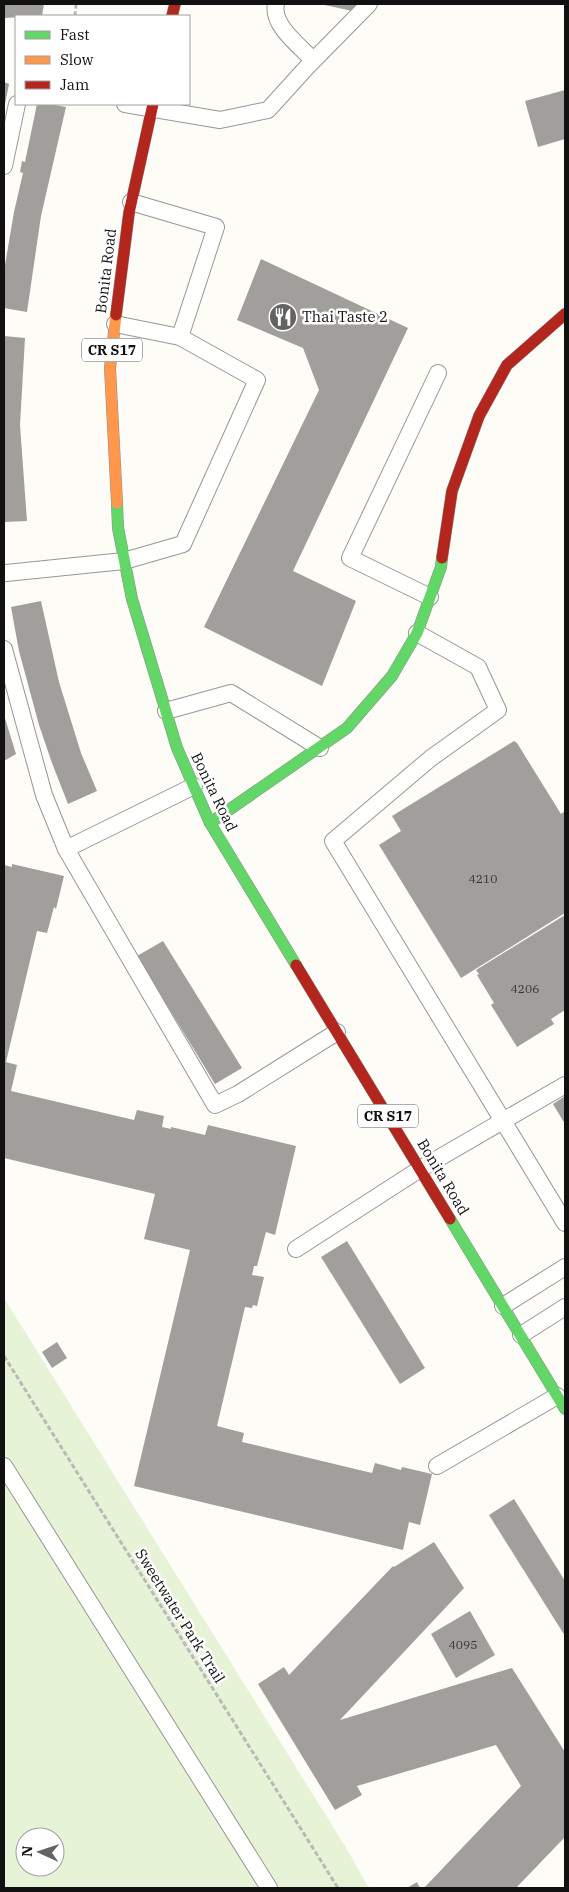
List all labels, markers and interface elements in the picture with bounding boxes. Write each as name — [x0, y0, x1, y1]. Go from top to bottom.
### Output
legend — [15, 15, 190, 105]
text: Fast — [60, 25, 90, 44]
text: Slow — [60, 50, 94, 69]
text: Jam — [60, 75, 89, 94]
street label: Bonita Road — [91, 227, 120, 315]
restaurant icon: Thai Taste 2 — [268, 302, 298, 332]
place label: Thai Taste 2 — [302, 307, 388, 326]
road number: CR S17 — [82, 338, 142, 362]
street label: Bonita Road — [187, 749, 242, 834]
house number: 4210 — [469, 871, 497, 886]
house number: 4206 — [511, 981, 539, 996]
road number: CR S17 — [358, 1104, 418, 1128]
street label: Bonita Road — [413, 1135, 474, 1218]
street label: Sweetwater Park Trail — [131, 1545, 229, 1686]
house number: 4095 — [449, 1637, 477, 1652]
north arrow — [15, 1827, 65, 1877]
text: N — [18, 1845, 36, 1857]

